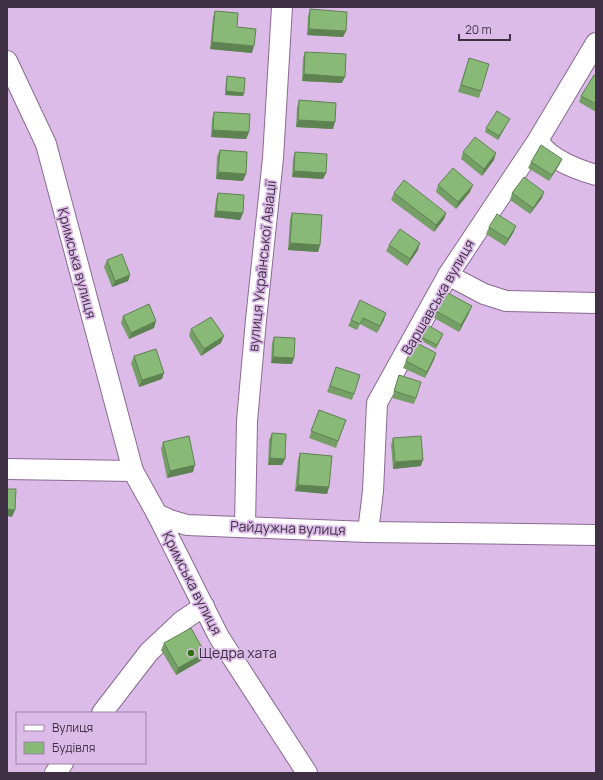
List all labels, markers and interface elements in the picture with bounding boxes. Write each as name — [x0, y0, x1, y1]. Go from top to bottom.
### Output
scale bar — [459, 16, 510, 42]
text: 20 m — [465, 21, 492, 38]
street label: вулиця Української Авіації — [243, 179, 280, 353]
street label: Кримська вулиця — [54, 205, 101, 320]
street label: Варшавська вулиця — [397, 236, 478, 358]
street label: Райдужна вулиця — [230, 516, 346, 539]
street label: Кримська вулиця — [158, 528, 227, 638]
place label: Щедра хата — [199, 643, 277, 662]
marker: Щедра хата — [186, 648, 196, 658]
legend — [16, 712, 146, 764]
text: Вулиця — [52, 719, 93, 736]
text: Будівля — [52, 739, 95, 756]

